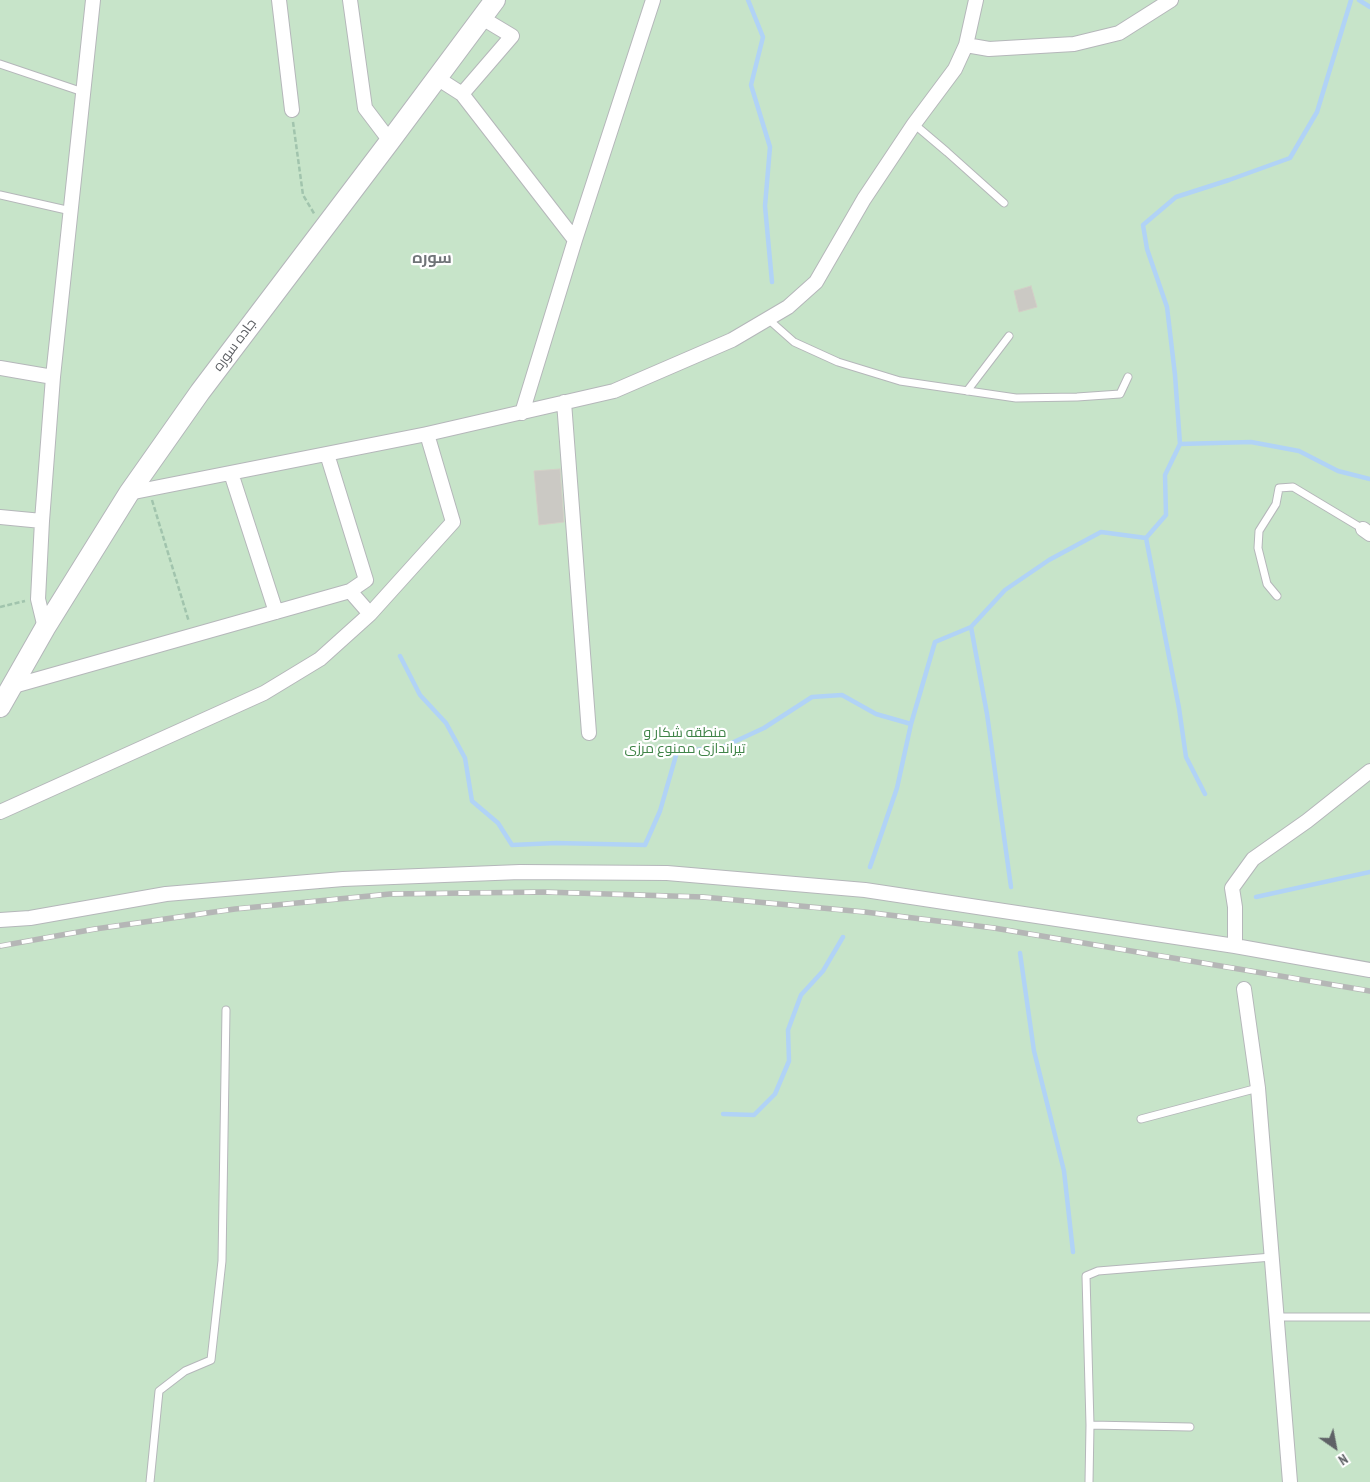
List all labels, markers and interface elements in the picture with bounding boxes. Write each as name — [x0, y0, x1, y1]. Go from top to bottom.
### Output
district label: سوره — [412, 248, 452, 268]
street label: جاده سوره — [210, 315, 260, 375]
park label: منطقه شکار و تیراندازی ممنوع مرزی — [625, 725, 745, 758]
north arrow — [1310, 1422, 1360, 1472]
text: N — [1335, 1450, 1351, 1469]

